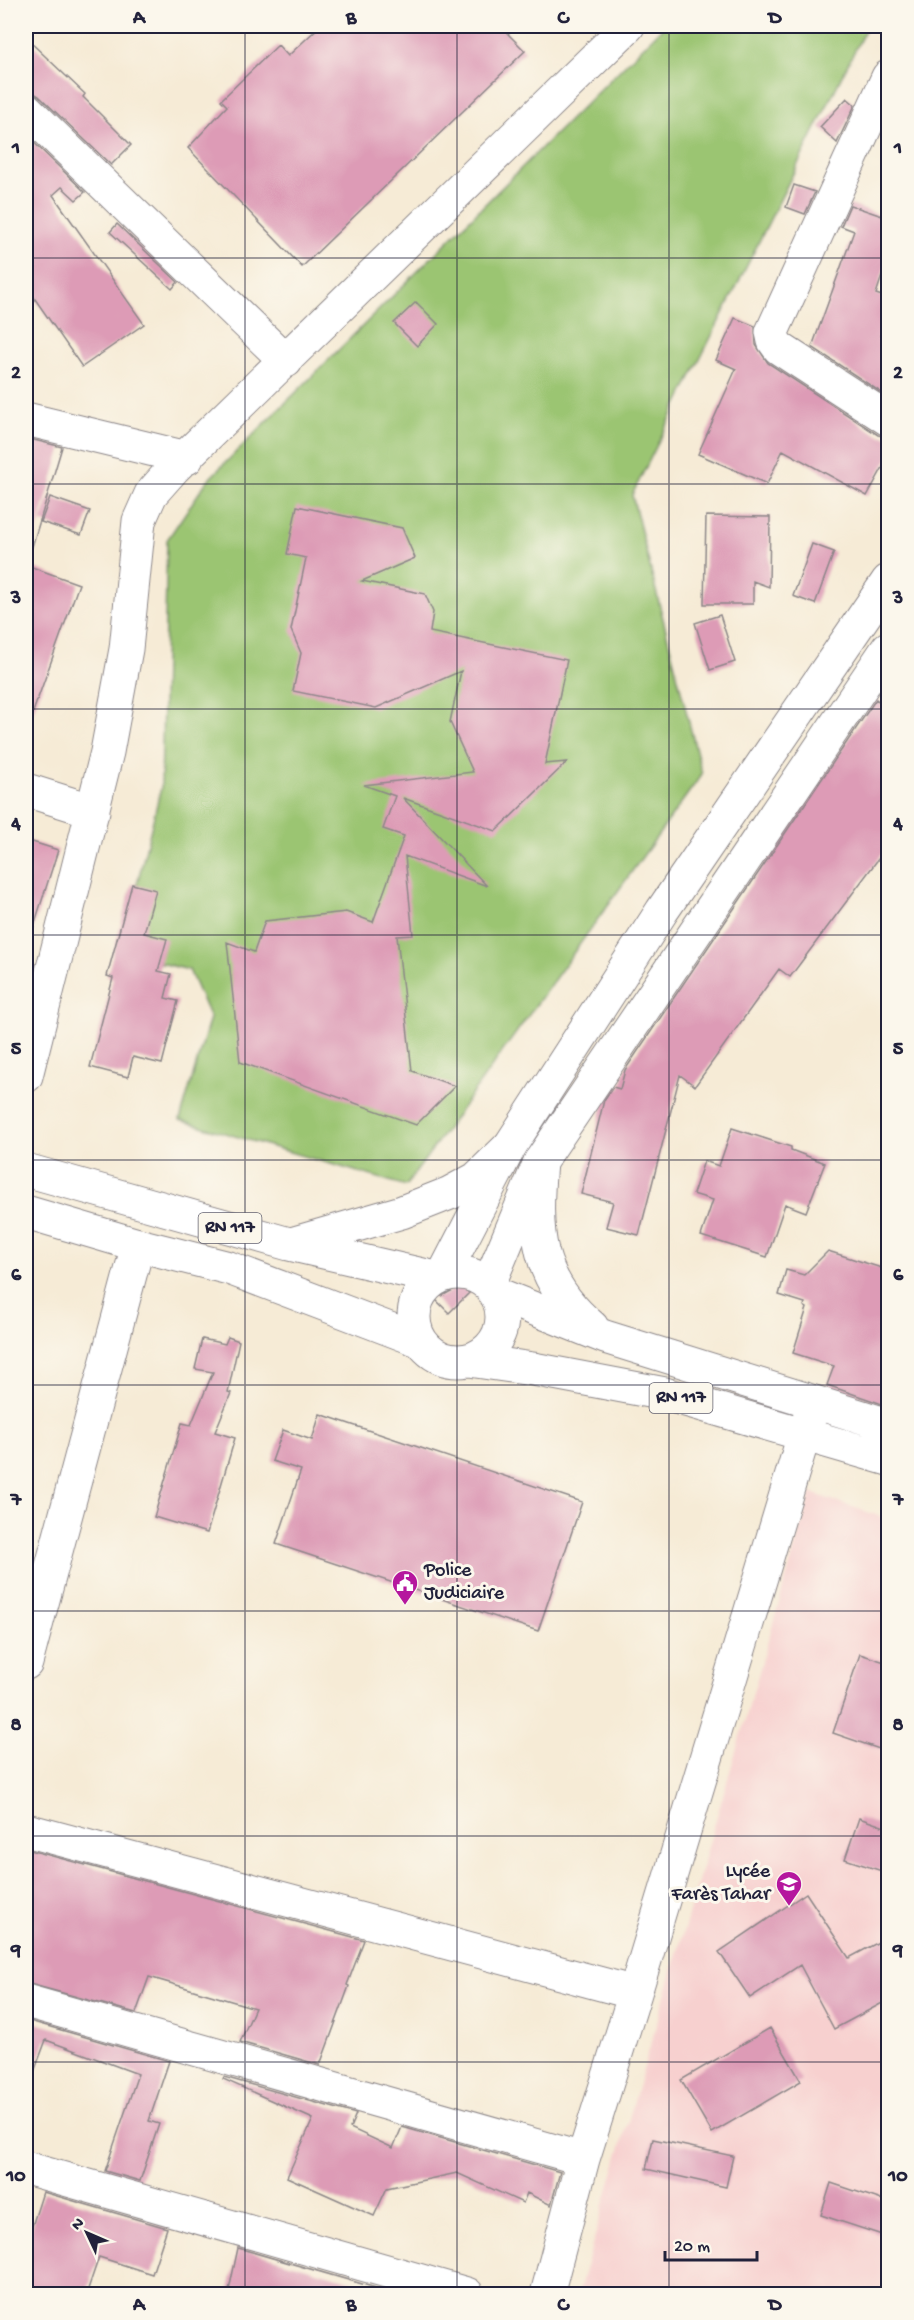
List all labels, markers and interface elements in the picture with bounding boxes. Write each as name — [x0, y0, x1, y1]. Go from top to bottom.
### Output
text: A — [132, 8, 147, 31]
text: B — [345, 8, 357, 31]
text: C — [557, 8, 571, 31]
text: D — [766, 8, 782, 31]
text: 1 — [11, 138, 20, 161]
text: 1 — [893, 138, 902, 161]
text: 2 — [11, 363, 21, 386]
text: 2 — [893, 363, 903, 386]
text: 3 — [10, 588, 21, 611]
text: 3 — [892, 588, 903, 611]
text: 4 — [10, 814, 21, 837]
text: 4 — [892, 814, 903, 837]
text: 5 — [11, 1039, 22, 1062]
text: 5 — [893, 1039, 904, 1062]
road number: RN 117 — [198, 1213, 262, 1243]
text: 6 — [11, 1265, 22, 1288]
text: 6 — [893, 1265, 904, 1288]
road number: RN 117 — [650, 1383, 712, 1413]
text: 7 — [10, 1490, 23, 1513]
text: 7 — [892, 1490, 905, 1513]
place label: Police Judiciaire — [423, 1560, 505, 1606]
public building icon: Police Judiciaire — [390, 1568, 420, 1606]
text: 8 — [11, 1715, 22, 1738]
text: 8 — [893, 1715, 904, 1738]
place label: Lycée Farès Tahar — [670, 1861, 772, 1907]
school or university icon: Lycée Farès Tahar — [774, 1869, 804, 1907]
text: 9 — [10, 1941, 21, 1964]
text: 9 — [892, 1941, 903, 1964]
text: 10 — [5, 2166, 26, 2189]
text: 10 — [887, 2166, 908, 2189]
north arrow — [57, 2203, 117, 2263]
text: N — [68, 2214, 90, 2235]
scale bar — [665, 2224, 756, 2262]
text: 20 m — [674, 2237, 710, 2258]
text: A — [132, 2295, 147, 2318]
text: B — [345, 2295, 357, 2318]
text: C — [557, 2295, 571, 2318]
text: D — [766, 2295, 782, 2318]

